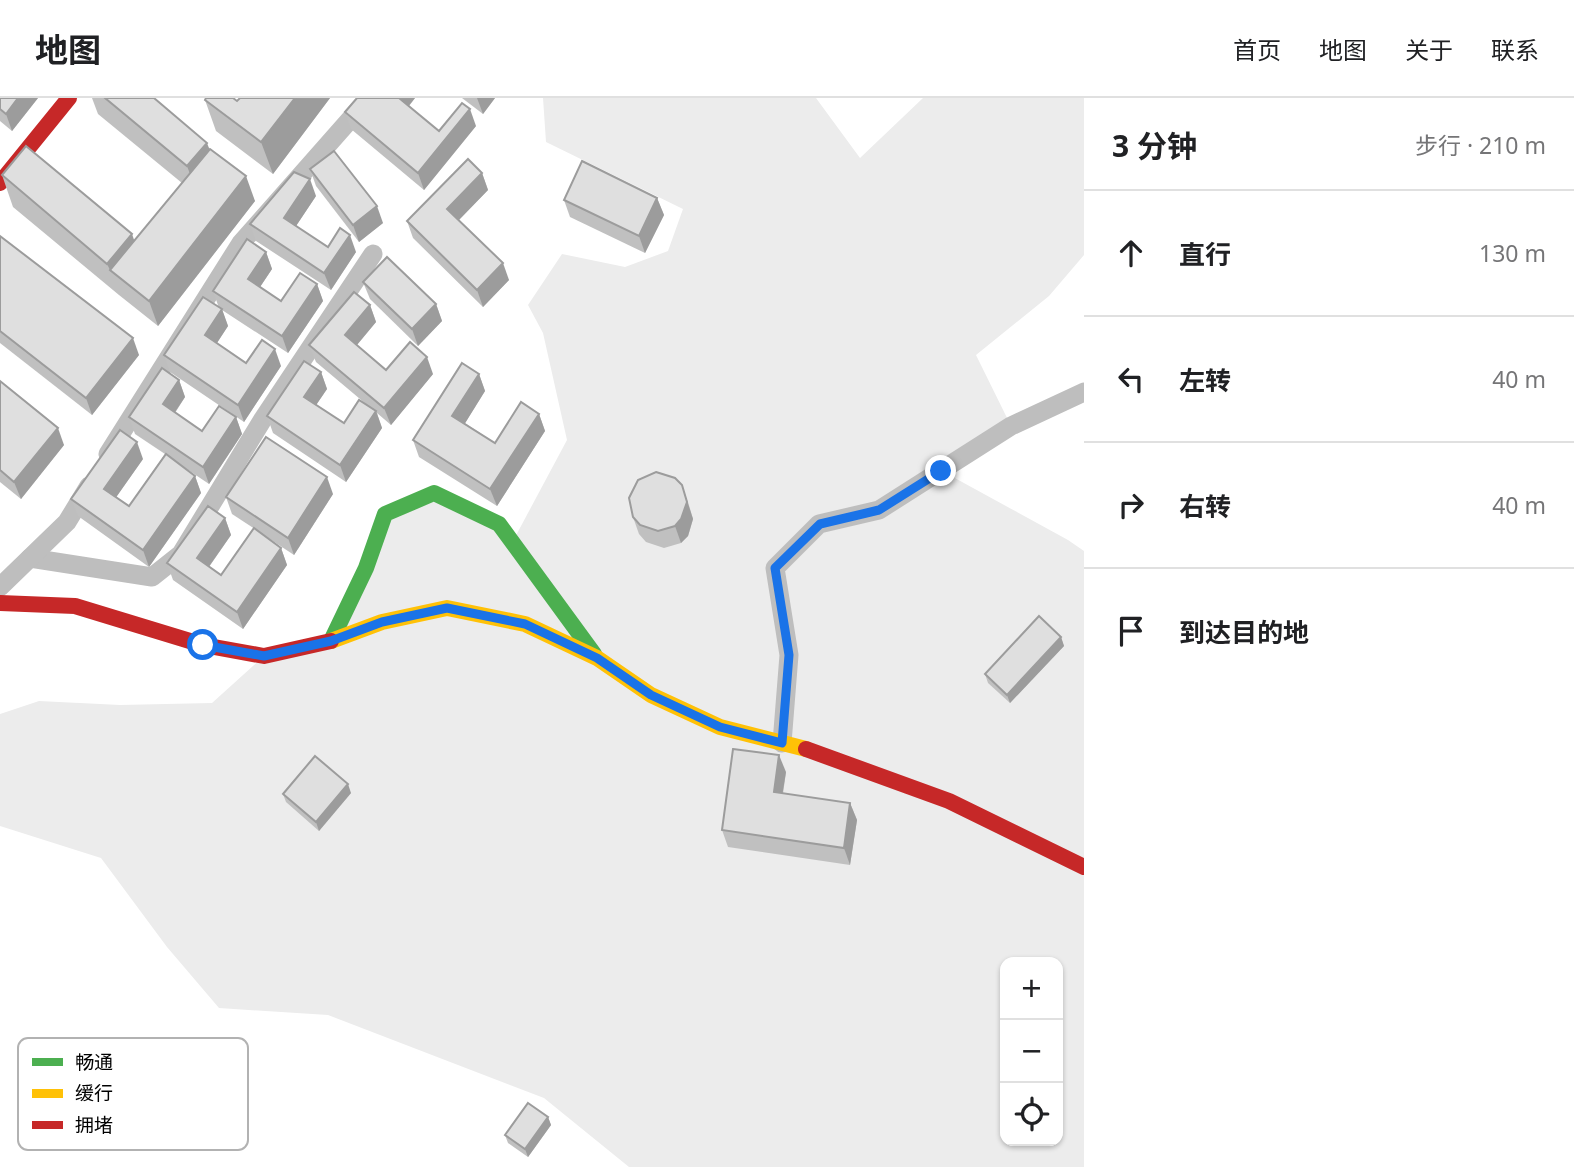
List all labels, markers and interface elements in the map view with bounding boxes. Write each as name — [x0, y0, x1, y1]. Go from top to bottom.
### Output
text: 地图 — [35, 27, 101, 72]
text: 首页 — [1233, 33, 1281, 66]
text: 地图 — [1319, 33, 1367, 66]
text: 关于 — [1405, 33, 1453, 66]
text: 联系 — [1491, 33, 1539, 66]
text: 3 分钟 — [1112, 125, 1197, 166]
text: 步行 · 210 m — [1415, 129, 1546, 161]
icon: ahead — [1112, 234, 1150, 272]
text: 直行 — [1179, 236, 1231, 272]
text: 130 m — [1479, 237, 1546, 269]
icon: left — [1112, 360, 1150, 398]
text: 左转 — [1179, 362, 1231, 398]
text: 40 m — [1492, 363, 1546, 395]
route end — [925, 455, 956, 486]
icon: right — [1112, 486, 1150, 524]
text: 右转 — [1179, 488, 1231, 524]
text: 40 m — [1492, 489, 1546, 521]
icon: arrive — [1112, 612, 1150, 650]
text: 到达目的地 — [1179, 614, 1309, 650]
route start — [187, 629, 218, 660]
map controls — [1000, 957, 1063, 1146]
button: + — [1000, 957, 1063, 1020]
button: − — [1000, 1020, 1063, 1083]
legend — [18, 1038, 248, 1150]
text: 畅通 — [75, 1049, 113, 1075]
text: 缓行 — [75, 1080, 113, 1106]
button: locate — [1000, 1083, 1063, 1146]
text: 拥堵 — [75, 1112, 113, 1138]

